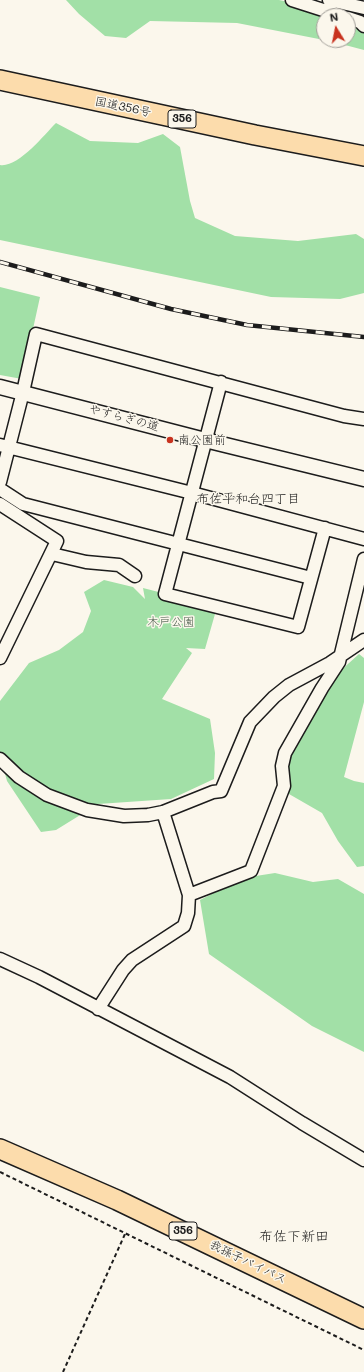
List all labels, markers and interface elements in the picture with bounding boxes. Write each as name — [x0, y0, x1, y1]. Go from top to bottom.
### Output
north arrow — [316, 8, 356, 48]
text: N — [329, 9, 339, 25]
street label: 国道356号 — [93, 94, 153, 120]
road number: 356 — [168, 110, 196, 128]
street label: やすらぎの道 — [87, 402, 161, 434]
place label: 南公園前 — [178, 433, 226, 447]
marker: 南公園前 — [165, 435, 175, 445]
district label: 布佐平和台四丁目 — [196, 491, 300, 507]
park label: 木戸公園 — [147, 615, 195, 629]
road number: 356 — [169, 1222, 197, 1240]
district label: 布佐下新田 — [259, 1229, 329, 1245]
street label: 我孫子バイパス — [207, 1237, 289, 1287]

